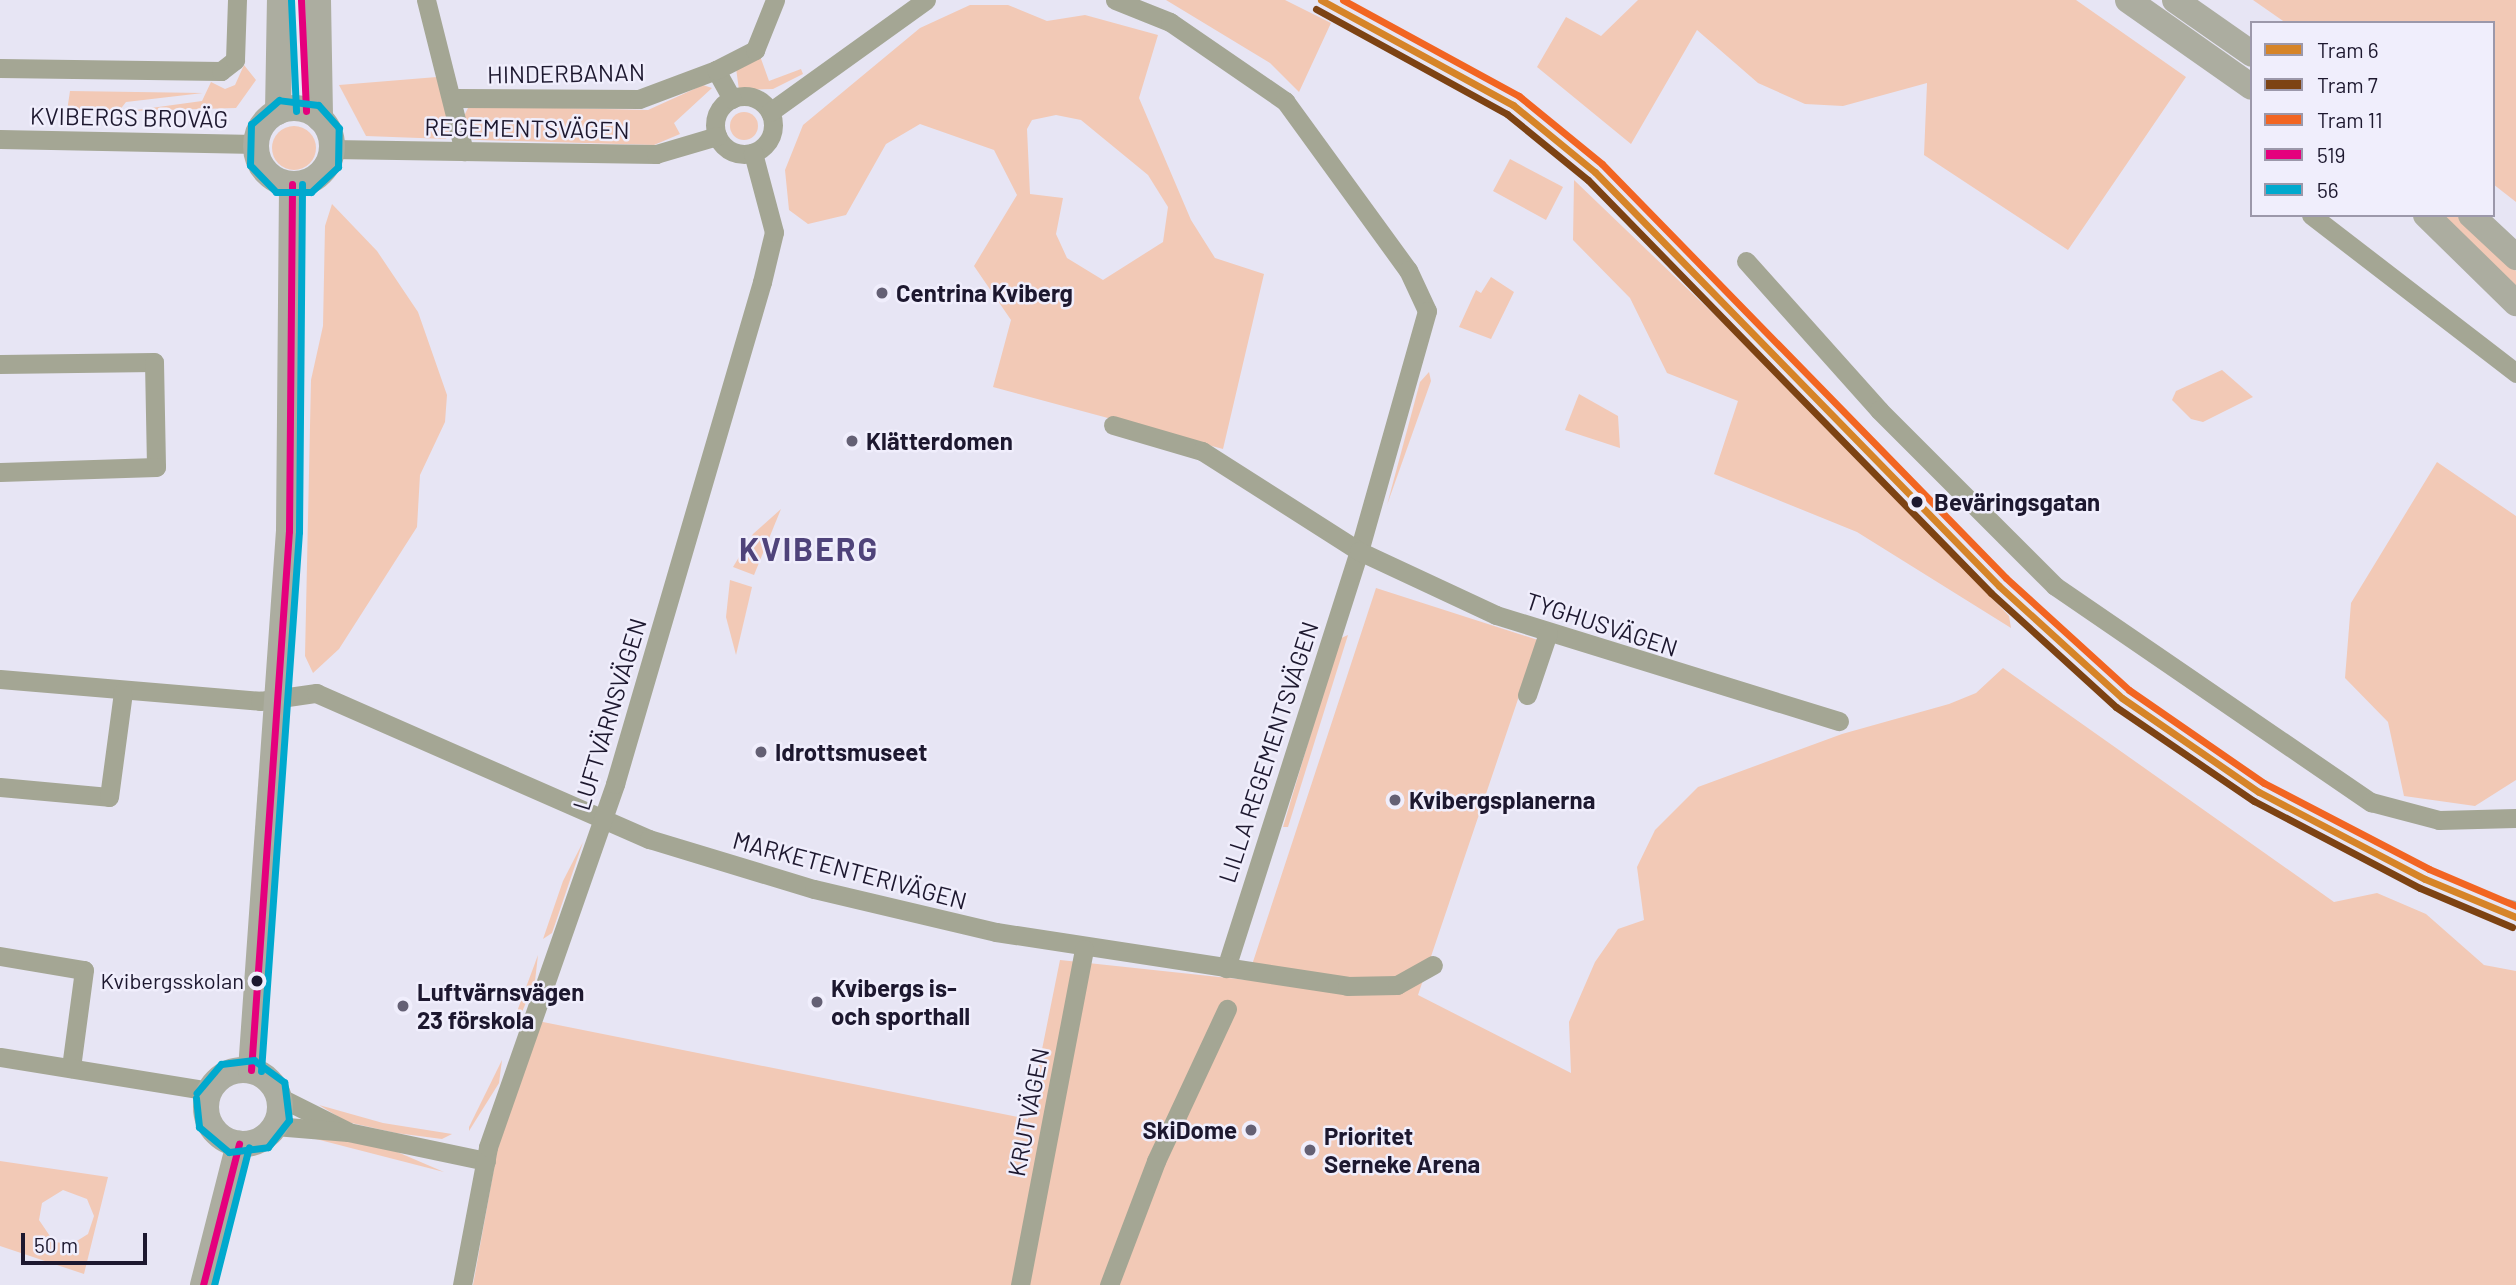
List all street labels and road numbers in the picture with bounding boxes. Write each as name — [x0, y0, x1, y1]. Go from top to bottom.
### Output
street label: HINDERBANAN — [487, 57, 645, 89]
street label: KVIBERGS BROVÄG — [30, 101, 228, 133]
street label: REGEMENTSVÄGEN — [424, 112, 630, 144]
street label: TYGHUSVÄGEN — [1522, 586, 1682, 662]
street label: LUFTVÄRNSVÄGEN — [566, 614, 652, 814]
street label: LILLA REGEMENTSVÄGEN — [1212, 618, 1324, 886]
street label: MARKETENTERIVÄGEN — [730, 825, 970, 915]
street label: KRUTVÄGEN — [1001, 1045, 1055, 1179]

